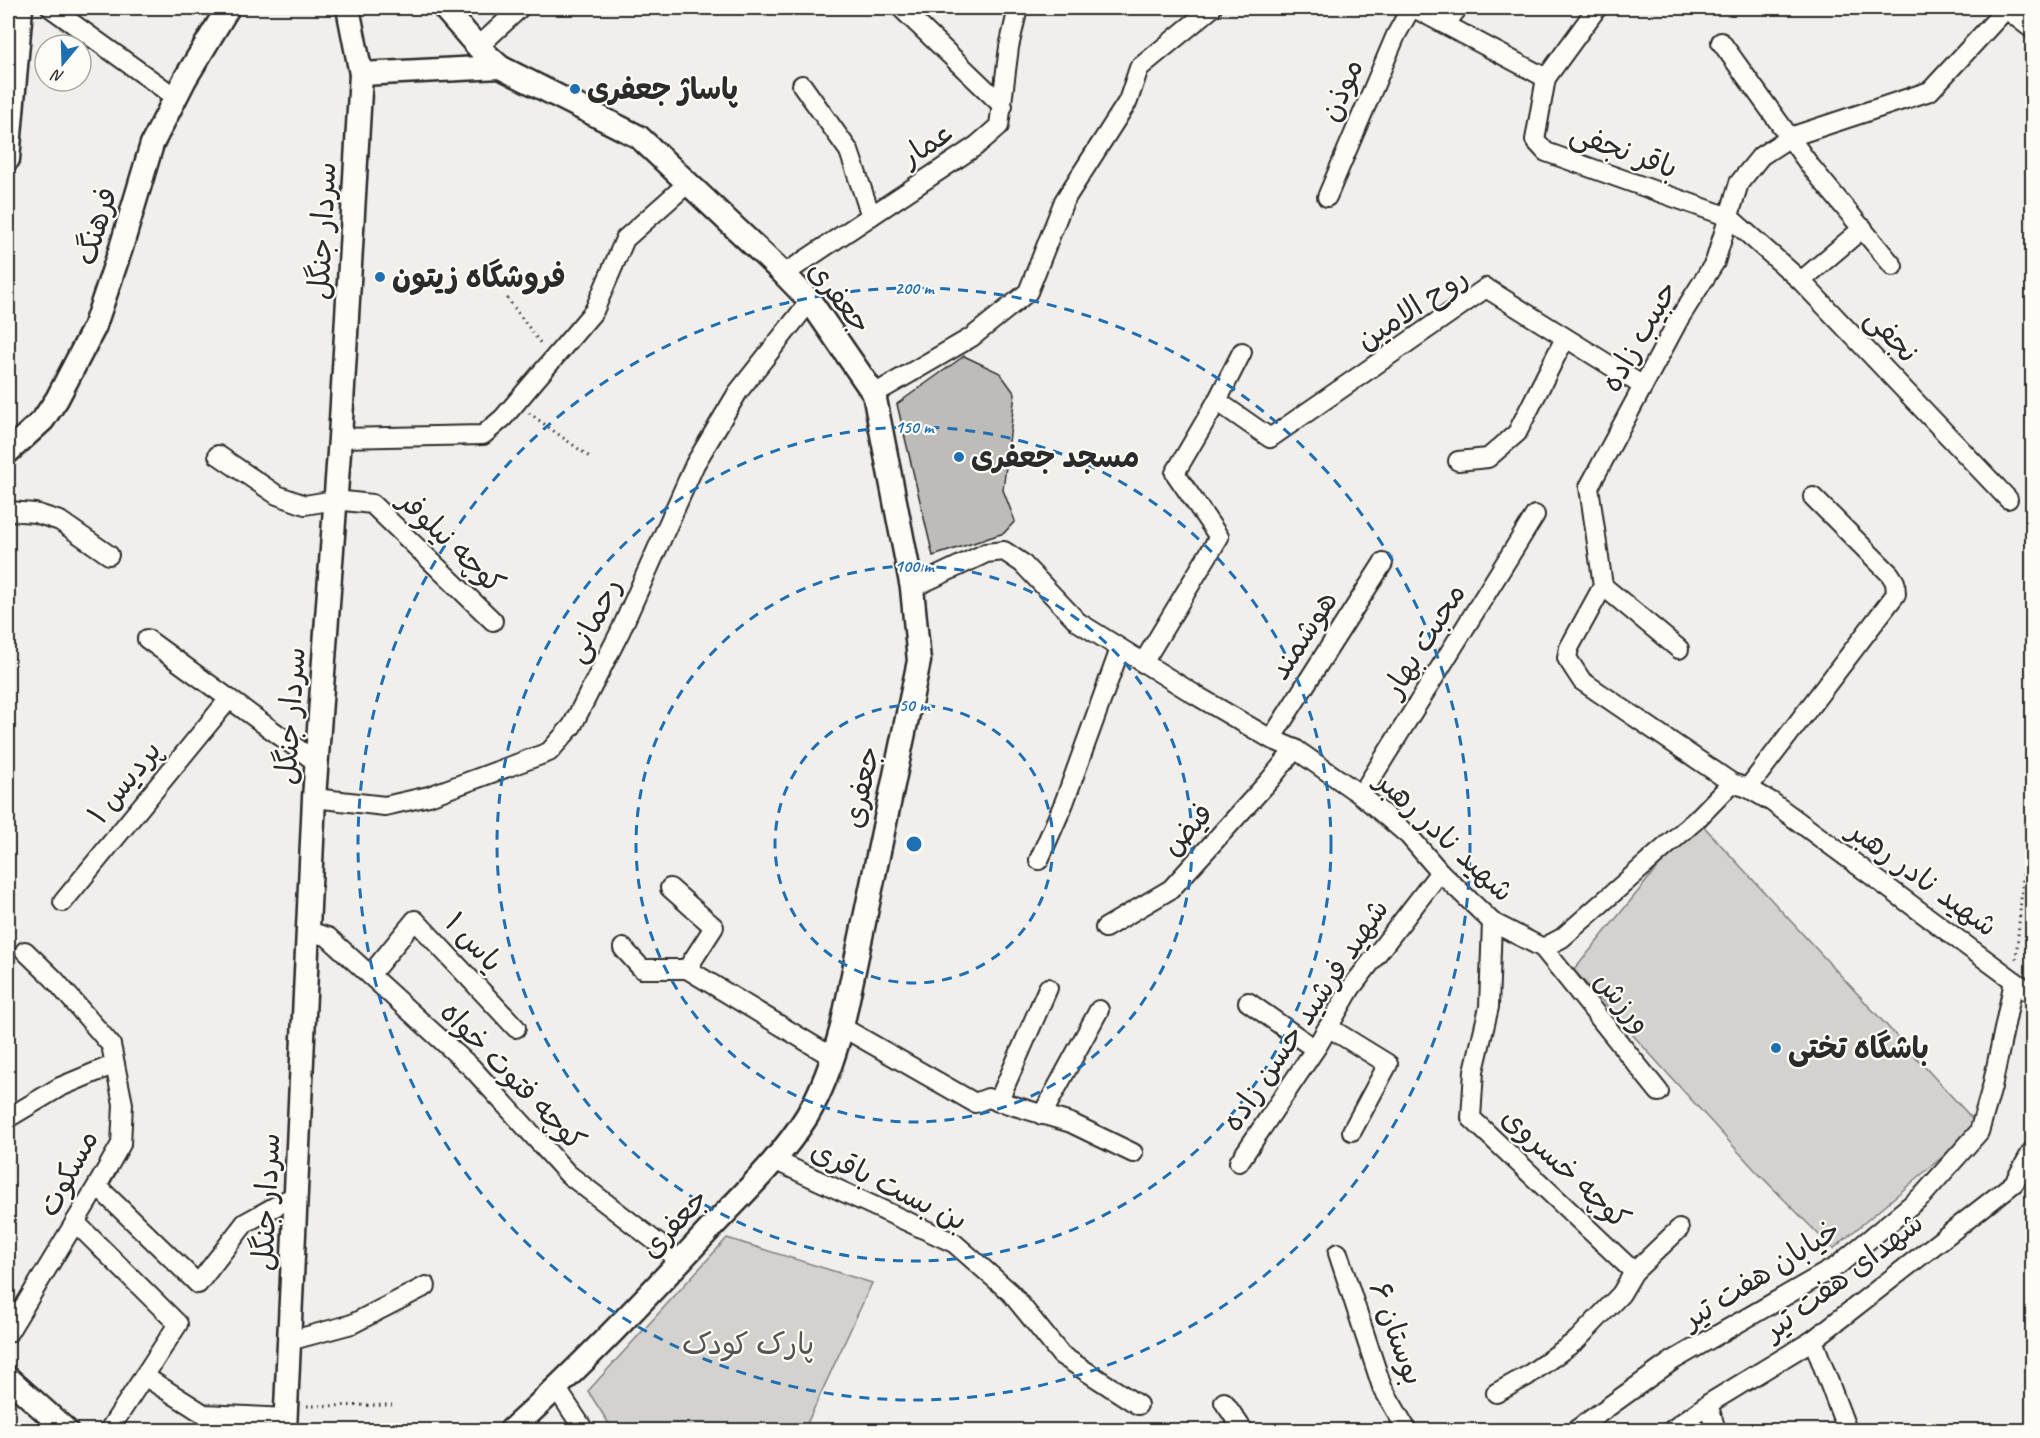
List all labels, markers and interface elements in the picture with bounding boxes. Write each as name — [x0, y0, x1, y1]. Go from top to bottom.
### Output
north arrow — [33, 33, 93, 93]
street label: موذن — [1310, 53, 1372, 127]
text: N — [48, 64, 66, 87]
place label: پاساژ جعفری — [587, 70, 739, 108]
marker: پاساژ جعفری — [568, 82, 582, 96]
street label: عمار — [892, 112, 961, 176]
street label: باقر نجفی — [1565, 113, 1683, 187]
street label: سردار جنگل — [299, 161, 345, 301]
street label: فرهنگ — [66, 182, 126, 270]
street label: جعفری — [799, 252, 881, 342]
place label: فروشگاه زیتون — [392, 258, 566, 296]
street label: روح الامین — [1349, 258, 1475, 358]
marker: فروشگاه زیتون — [373, 270, 387, 284]
street label: حبیب زاده — [1592, 273, 1686, 399]
text: 200 m — [895, 277, 935, 299]
street label: نجفی — [1857, 299, 1927, 371]
text: 150 m — [895, 416, 935, 438]
place label: مسجد جعفری — [971, 438, 1139, 476]
marker: مسجد جعفری — [952, 450, 966, 464]
street label: کوچه نیلوفر — [388, 480, 513, 603]
text: 100 m — [895, 555, 935, 577]
street label: رحمانی — [556, 571, 630, 669]
street label: محبت بهار — [1373, 576, 1474, 707]
street label: هوشمند — [1260, 583, 1346, 687]
street label: سردار جنگل — [266, 646, 314, 786]
text: 50 m — [899, 694, 931, 716]
street label: پردیس ۱ — [79, 732, 169, 832]
street label: جعفری — [834, 742, 888, 832]
street label: شهید نادر رهبر — [1366, 760, 1522, 910]
street label: فیض — [1153, 794, 1221, 864]
street label: شهید نادر رهبر — [1838, 809, 2005, 945]
centre of rings — [904, 834, 924, 854]
street label: شهید فرشید حسن زاده — [1213, 891, 1397, 1139]
street label: یاس ۱ — [437, 904, 511, 980]
street label: ورزش — [1586, 963, 1660, 1041]
street label: کوچه فتوت خواه — [432, 993, 594, 1159]
place label: باشگاه تختی — [1788, 1029, 1929, 1067]
marker: باشگاه تختی — [1769, 1041, 1783, 1055]
street label: کوچه خسروی — [1494, 1099, 1638, 1237]
street label: مسکوت — [29, 1123, 107, 1223]
street label: بن بست باقری — [804, 1131, 974, 1239]
street label: سردار جنگل — [243, 1132, 289, 1272]
street label: جعفری — [632, 1180, 716, 1266]
street label: شهدای هفت تیر — [1753, 1203, 1931, 1351]
street label: خیابان هفت تیر — [1672, 1210, 1847, 1339]
street label: بوستان ۶ — [1361, 1276, 1433, 1390]
park label: پارک کودک — [682, 1325, 814, 1363]

